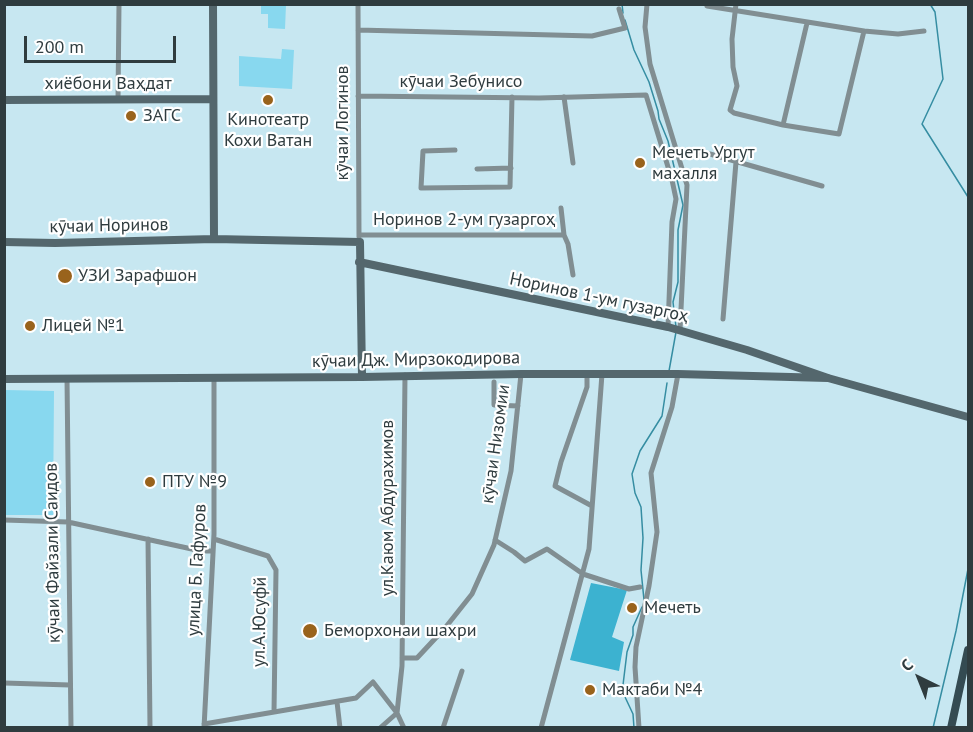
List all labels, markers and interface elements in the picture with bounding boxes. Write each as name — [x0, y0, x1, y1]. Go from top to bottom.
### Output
scale bar — [27, 24, 178, 62]
text: 200 m — [35, 35, 84, 58]
street label: кӯчаи Логинов — [332, 65, 354, 181]
street label: кӯчаи Зебунисо — [400, 71, 522, 93]
street label: хиёбони Ваҳдат — [44, 73, 172, 95]
marker: Кинотеатр Кохи Ватан — [261, 93, 275, 107]
place label: ЗАГС — [143, 105, 181, 127]
marker: ЗАГС — [124, 109, 138, 123]
place label: Кинотеатр Кохи Ватан — [224, 109, 312, 152]
place label: Мечеть Ургут махалля — [652, 142, 755, 184]
marker: Мечеть Ургут махалля — [633, 156, 647, 170]
street label: Норинов 2-ум гузаргоҳ — [373, 209, 555, 231]
street label: кӯчаи Норинов — [49, 214, 169, 238]
place label: УЗИ Зарафшон — [78, 265, 197, 287]
marker: УЗИ Зарафшон — [56, 267, 74, 285]
street label: Норинов 1-ум гузаргоҳ — [508, 268, 690, 328]
place label: Лицей №1 — [42, 315, 125, 337]
marker: Лицей №1 — [23, 319, 37, 333]
street label: кӯчаи Дж. Мирзокодирова — [312, 347, 520, 373]
street label: кӯчаи Низомии — [477, 383, 515, 505]
street label: ул.Каюм Абдурахимов — [377, 420, 399, 596]
street label: кӯчаи Файзали Саидов — [41, 463, 65, 643]
place label: ПТУ №9 — [162, 471, 227, 493]
marker: ПТУ №9 — [143, 475, 157, 489]
street label: улица Б. Гафуров — [183, 503, 211, 637]
street label: ул.А.Юсуфй — [248, 577, 272, 667]
place label: Мечеть — [644, 597, 701, 619]
marker: Мечеть — [625, 601, 639, 615]
place label: Беморхонаи шахри — [324, 620, 476, 642]
marker: Беморхонаи шахри — [301, 622, 319, 640]
north arrow — [889, 648, 949, 708]
text: С — [897, 654, 917, 675]
place label: Мактаби №4 — [602, 679, 702, 701]
marker: Мактаби №4 — [583, 683, 597, 697]

